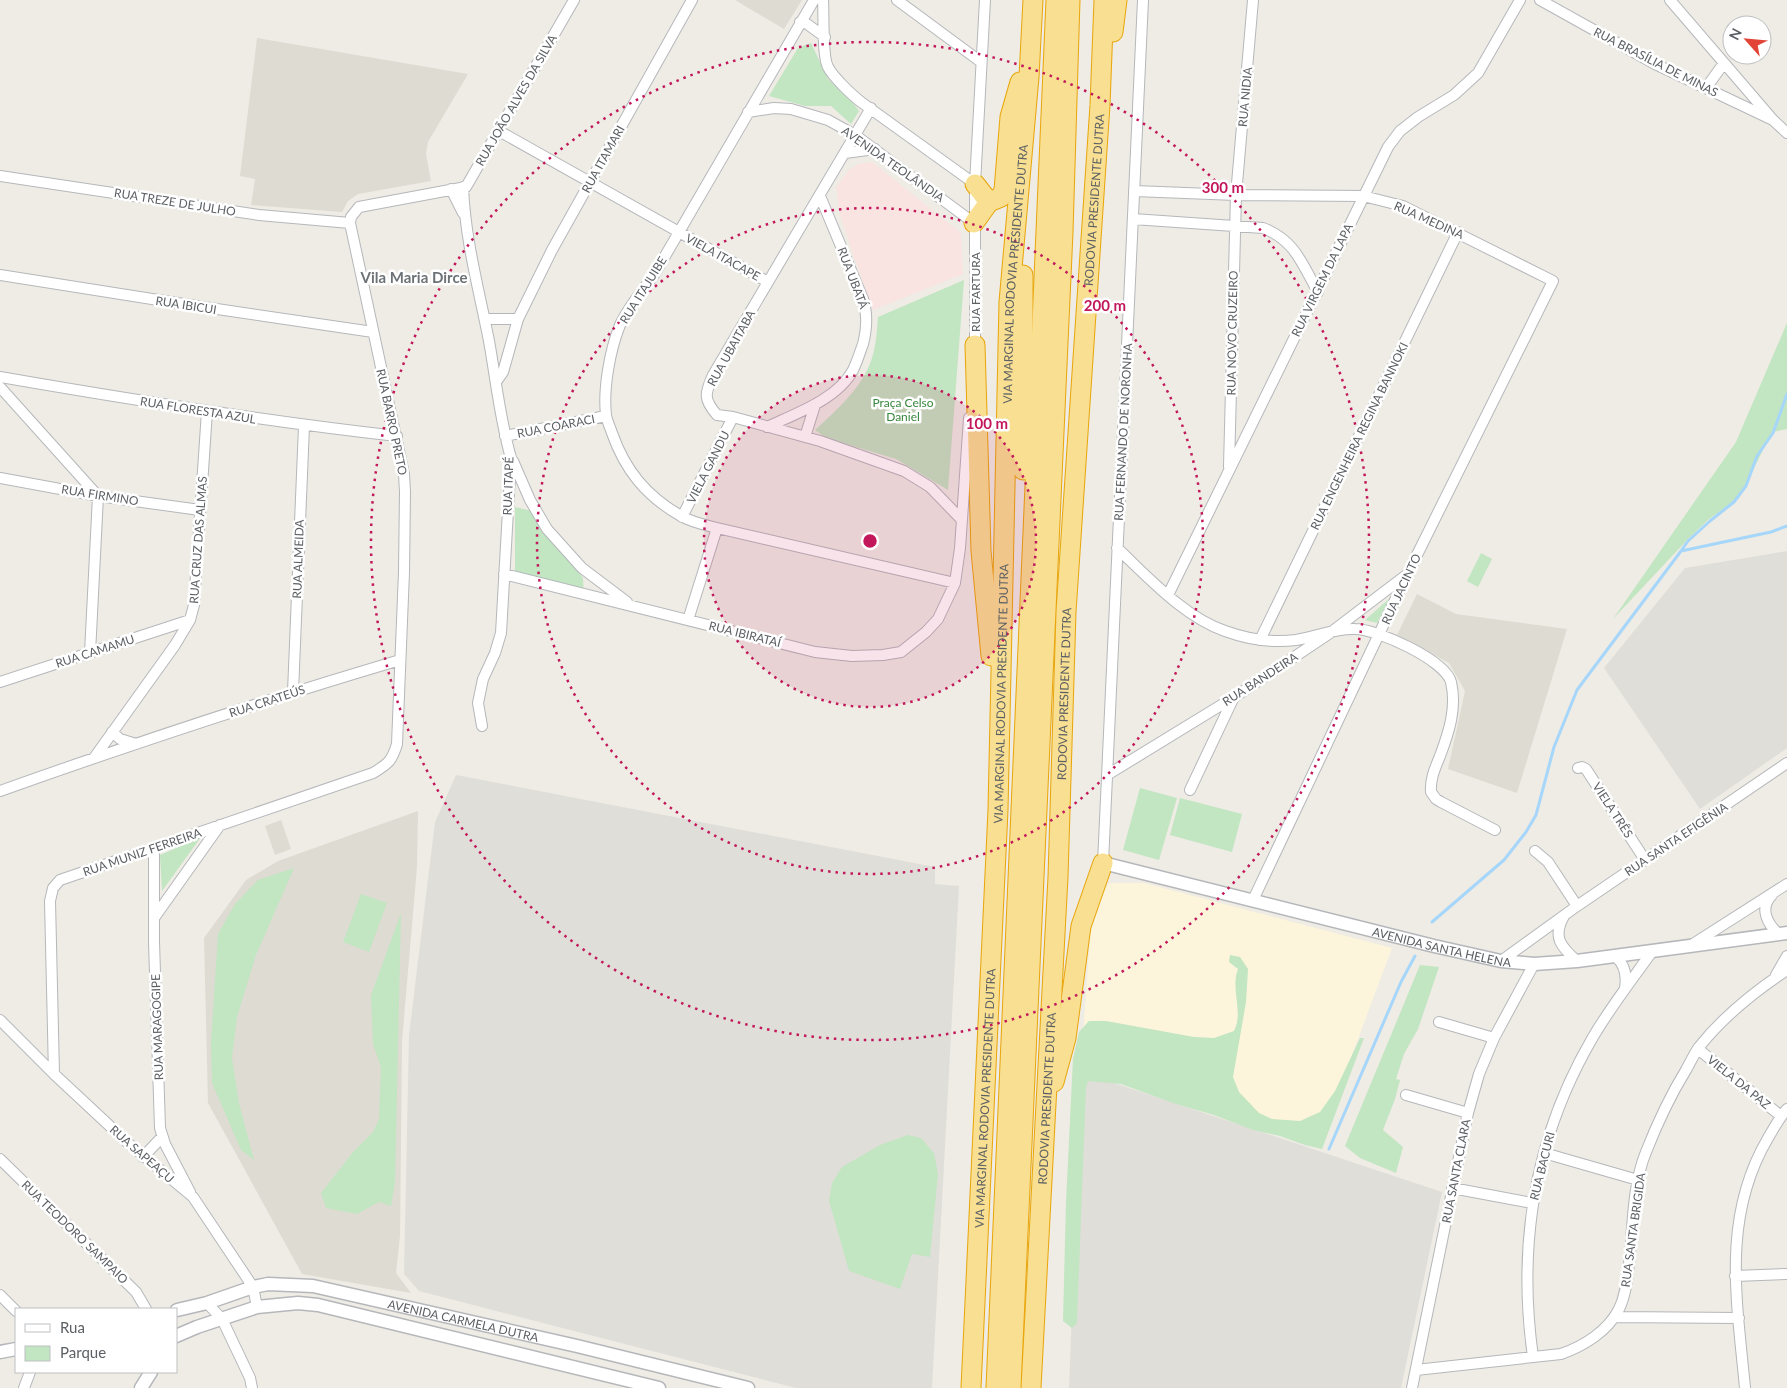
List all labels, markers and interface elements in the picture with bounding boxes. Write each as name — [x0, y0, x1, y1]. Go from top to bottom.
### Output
north arrow — [1722, 15, 1772, 65]
street label: RUA BRASÍLIA DE MINAS — [1591, 24, 1721, 100]
text: N — [1725, 25, 1745, 43]
street label: RUA JOÃO ALVES DA SILVA — [472, 31, 560, 168]
street label: RUA NIDIA — [1235, 66, 1255, 128]
street label: RODOVIA PRESIDENTE DUTRA — [1080, 112, 1107, 286]
street label: RUA ITAMARI — [578, 123, 628, 195]
street label: AVENIDA TEOLÂNDIA — [839, 123, 948, 206]
street label: VIA MARGINAL RODOVIA PRESIDENTE DUTRA — [999, 143, 1031, 404]
text: 300 m — [1202, 178, 1244, 196]
street label: RUA TREZE DE JULHO — [113, 185, 237, 219]
street label: RUA MEDINA — [1392, 198, 1467, 242]
street label: RUA VIRGEM DA LAPA — [1288, 220, 1356, 339]
street label: VIELA ITACAPE — [683, 230, 763, 284]
street label: RUA UBATÁ — [834, 245, 872, 312]
street label: RUA FARTURA — [968, 251, 983, 332]
street label: RUA ITAJUIBE — [616, 254, 670, 326]
district label: Vila Maria Dirce — [359, 268, 468, 286]
street label: RUA NOVO CRUZEIRO — [1223, 270, 1241, 396]
street label: RUA IBICUI — [154, 293, 218, 317]
text: 200 m — [1084, 296, 1126, 314]
street label: RUA UBAITABA — [704, 306, 759, 389]
street label: RUA ENGENHEIRA REGINA BANNOKI — [1307, 340, 1411, 532]
street label: RUA FERNANDO DE NORONHA — [1111, 342, 1135, 521]
street label: RUA BARRO PRETO — [373, 367, 411, 477]
street label: RUA FLORESTA AZUL — [139, 393, 257, 427]
park label: Praça Celso Daniel — [872, 395, 934, 424]
street label: RUA COARACI — [516, 411, 596, 441]
text: 100 m — [966, 414, 1008, 432]
street label: VIELA GANDU — [683, 428, 733, 506]
street label: RUA ITAPÉ — [499, 456, 517, 516]
street label: RUA CRUZ DAS ALMAS — [186, 476, 210, 604]
street label: RUA FIRMINO — [60, 482, 140, 509]
street label: RUA ALMEIDA — [289, 518, 307, 599]
centre of rings — [861, 532, 879, 550]
street label: RUA JACINTO — [1378, 551, 1424, 627]
street label: VIA MARGINAL RODOVIA PRESIDENTE DUTRA — [990, 563, 1011, 824]
street label: RODOVIA PRESIDENTE DUTRA — [1053, 606, 1074, 780]
street label: RUA IBIRATAÍ — [707, 618, 783, 650]
street label: RUA CAMAMU — [54, 631, 136, 671]
street label: RUA BANDEIRA — [1219, 649, 1301, 709]
street label: RUA CRATEÚS — [227, 682, 307, 720]
street label: VIELA TRÊS — [1590, 779, 1636, 841]
street label: RUA SANTA EFIGÊNIA — [1622, 798, 1731, 879]
street label: RUA MUNIZ FERREIRA — [81, 824, 204, 879]
street label: AVENIDA SANTA HELENA — [1371, 923, 1513, 969]
street label: VIA MARGINAL RODOVIA PRESIDENTE DUTRA — [971, 967, 998, 1228]
street label: RUA MARAGOGIPE — [148, 974, 166, 1080]
street label: RODOVIA PRESIDENTE DUTRA — [1034, 1011, 1058, 1185]
street label: VIELA DA PAZ — [1704, 1052, 1774, 1112]
street label: RUA SANTA CLARA — [1439, 1117, 1474, 1224]
street label: RUA SAPEAÇU — [107, 1122, 177, 1186]
street label: RUA BACURI — [1526, 1130, 1558, 1202]
street label: RUA SANTA BRIGIDA — [1618, 1171, 1649, 1288]
street label: RUA TEODORO SAMPAIO — [19, 1177, 132, 1287]
street label: AVENIDA CARMELA DUTRA — [386, 1296, 541, 1345]
legend — [15, 1308, 178, 1373]
text: Rua — [60, 1318, 85, 1336]
text: Parque — [60, 1343, 106, 1361]

